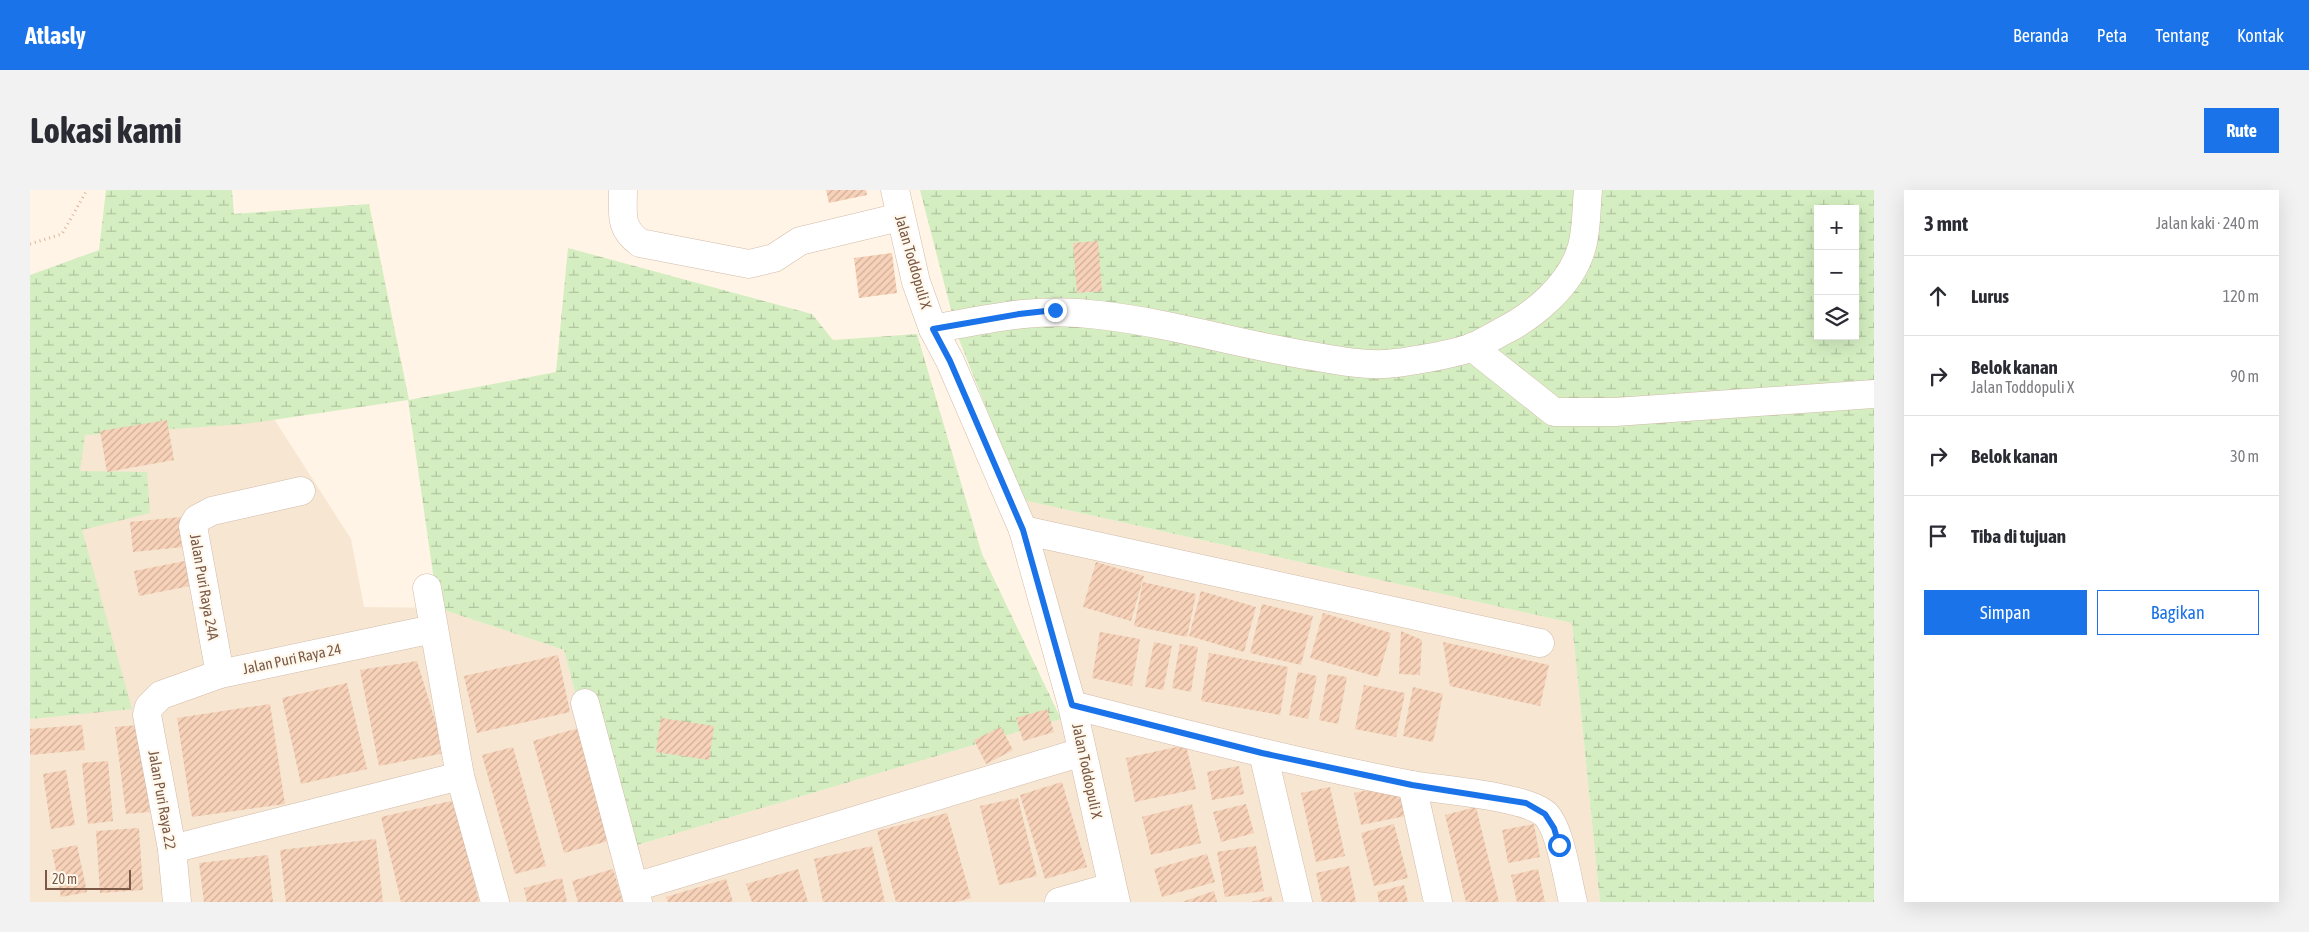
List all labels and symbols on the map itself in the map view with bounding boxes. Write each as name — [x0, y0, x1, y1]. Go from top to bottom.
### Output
street label: Jalan Toddopuli X — [892, 213, 935, 311]
route end — [1044, 299, 1067, 322]
street label: Jalan Puri Raya 24A — [187, 532, 222, 642]
street label: Jalan Puri Raya 24 — [241, 640, 343, 677]
street label: Jalan Toddopuli X — [1069, 722, 1106, 820]
street label: Jalan Puri Raya 22 — [145, 749, 180, 851]
route start — [1548, 834, 1571, 857]
scale bar — [45, 867, 131, 890]

